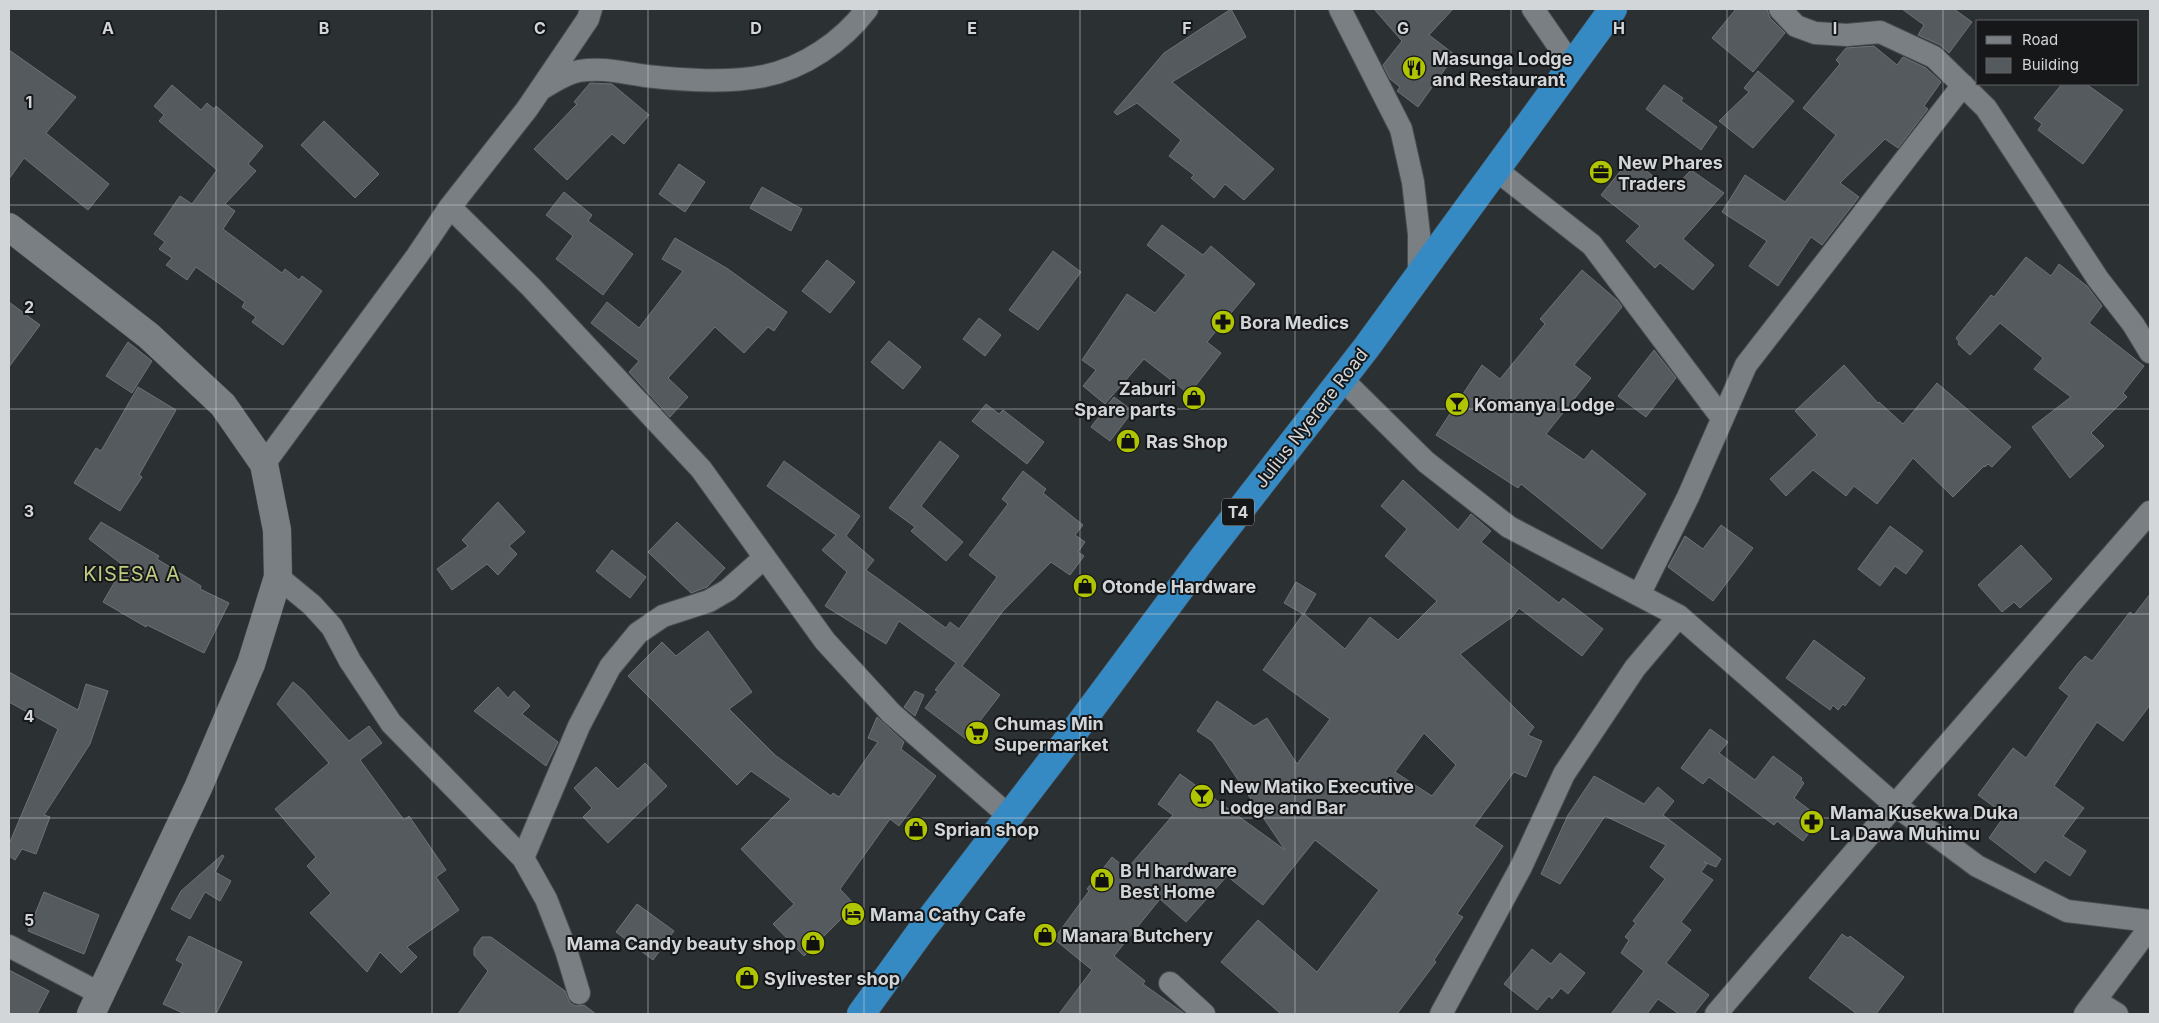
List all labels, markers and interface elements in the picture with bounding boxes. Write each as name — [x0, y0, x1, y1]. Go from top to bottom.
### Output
text: A — [102, 18, 114, 38]
text: B — [319, 18, 329, 38]
text: C — [534, 18, 546, 38]
text: D — [750, 18, 762, 38]
text: E — [967, 18, 977, 38]
text: F — [1182, 18, 1192, 38]
text: G — [1397, 18, 1409, 38]
text: H — [1613, 18, 1625, 38]
text: I — [1833, 18, 1837, 38]
legend — [1976, 20, 2139, 85]
text: Road — [2022, 30, 2058, 49]
place label: Masunga Lodge and Restaurant — [1432, 48, 1573, 90]
restaurant icon: Masunga Lodge and Restaurant — [1401, 55, 1427, 81]
text: Building — [2022, 55, 2079, 74]
text: 1 — [26, 92, 32, 112]
place label: New Phares Traders — [1618, 152, 1723, 194]
office icon: New Phares Traders — [1588, 159, 1614, 185]
text: 2 — [24, 297, 34, 317]
pharmacy icon: Bora Medics — [1210, 309, 1236, 335]
place label: Bora Medics — [1240, 312, 1349, 333]
street label: Julius Nyerere Road — [1250, 344, 1372, 492]
place label: Zaburi Spare parts — [1074, 378, 1176, 420]
shop icon: Zaburi Spare parts — [1181, 385, 1207, 411]
bar icon: Komanya Lodge — [1444, 391, 1470, 417]
place label: Komanya Lodge — [1474, 394, 1615, 415]
shop icon: Ras Shop — [1115, 428, 1141, 454]
place label: Ras Shop — [1146, 431, 1228, 452]
road number: T4 — [1222, 498, 1254, 526]
text: 3 — [24, 501, 34, 521]
district label: KISESA A — [83, 562, 181, 586]
shop icon: Otonde Hardware — [1072, 573, 1098, 599]
place label: Otonde Hardware — [1102, 576, 1257, 597]
text: 4 — [24, 706, 35, 726]
place label: Chumas Min Supermarket — [994, 713, 1109, 755]
supermarket icon: Chumas Min Supermarket — [964, 720, 990, 746]
place label: New Matiko Executive Lodge and Bar — [1220, 776, 1414, 818]
bar icon: New Matiko Executive Lodge and Bar — [1189, 783, 1215, 809]
place label: Mama Kusekwa Duka La Dawa Muhimu — [1830, 802, 2018, 844]
pharmacy icon: Mama Kusekwa Duka La Dawa Muhimu — [1799, 809, 1825, 835]
shop icon: Sprian shop — [903, 816, 929, 842]
place label: Sprian shop — [934, 819, 1039, 840]
place label: B H hardware Best Home — [1120, 860, 1237, 902]
shop icon: B H hardware Best Home — [1089, 867, 1115, 893]
hotel icon: Mama Cathy Cafe — [840, 901, 866, 927]
place label: Mama Cathy Cafe — [870, 904, 1026, 925]
text: 5 — [24, 910, 34, 930]
shop icon: Manara Butchery — [1032, 922, 1058, 948]
place label: Manara Butchery — [1062, 925, 1213, 946]
shop icon: Mama Candy beauty shop — [800, 930, 826, 956]
place label: Mama Candy beauty shop — [566, 933, 796, 954]
shop icon: Sylivester shop — [734, 965, 760, 991]
place label: Sylivester shop — [764, 968, 900, 989]

